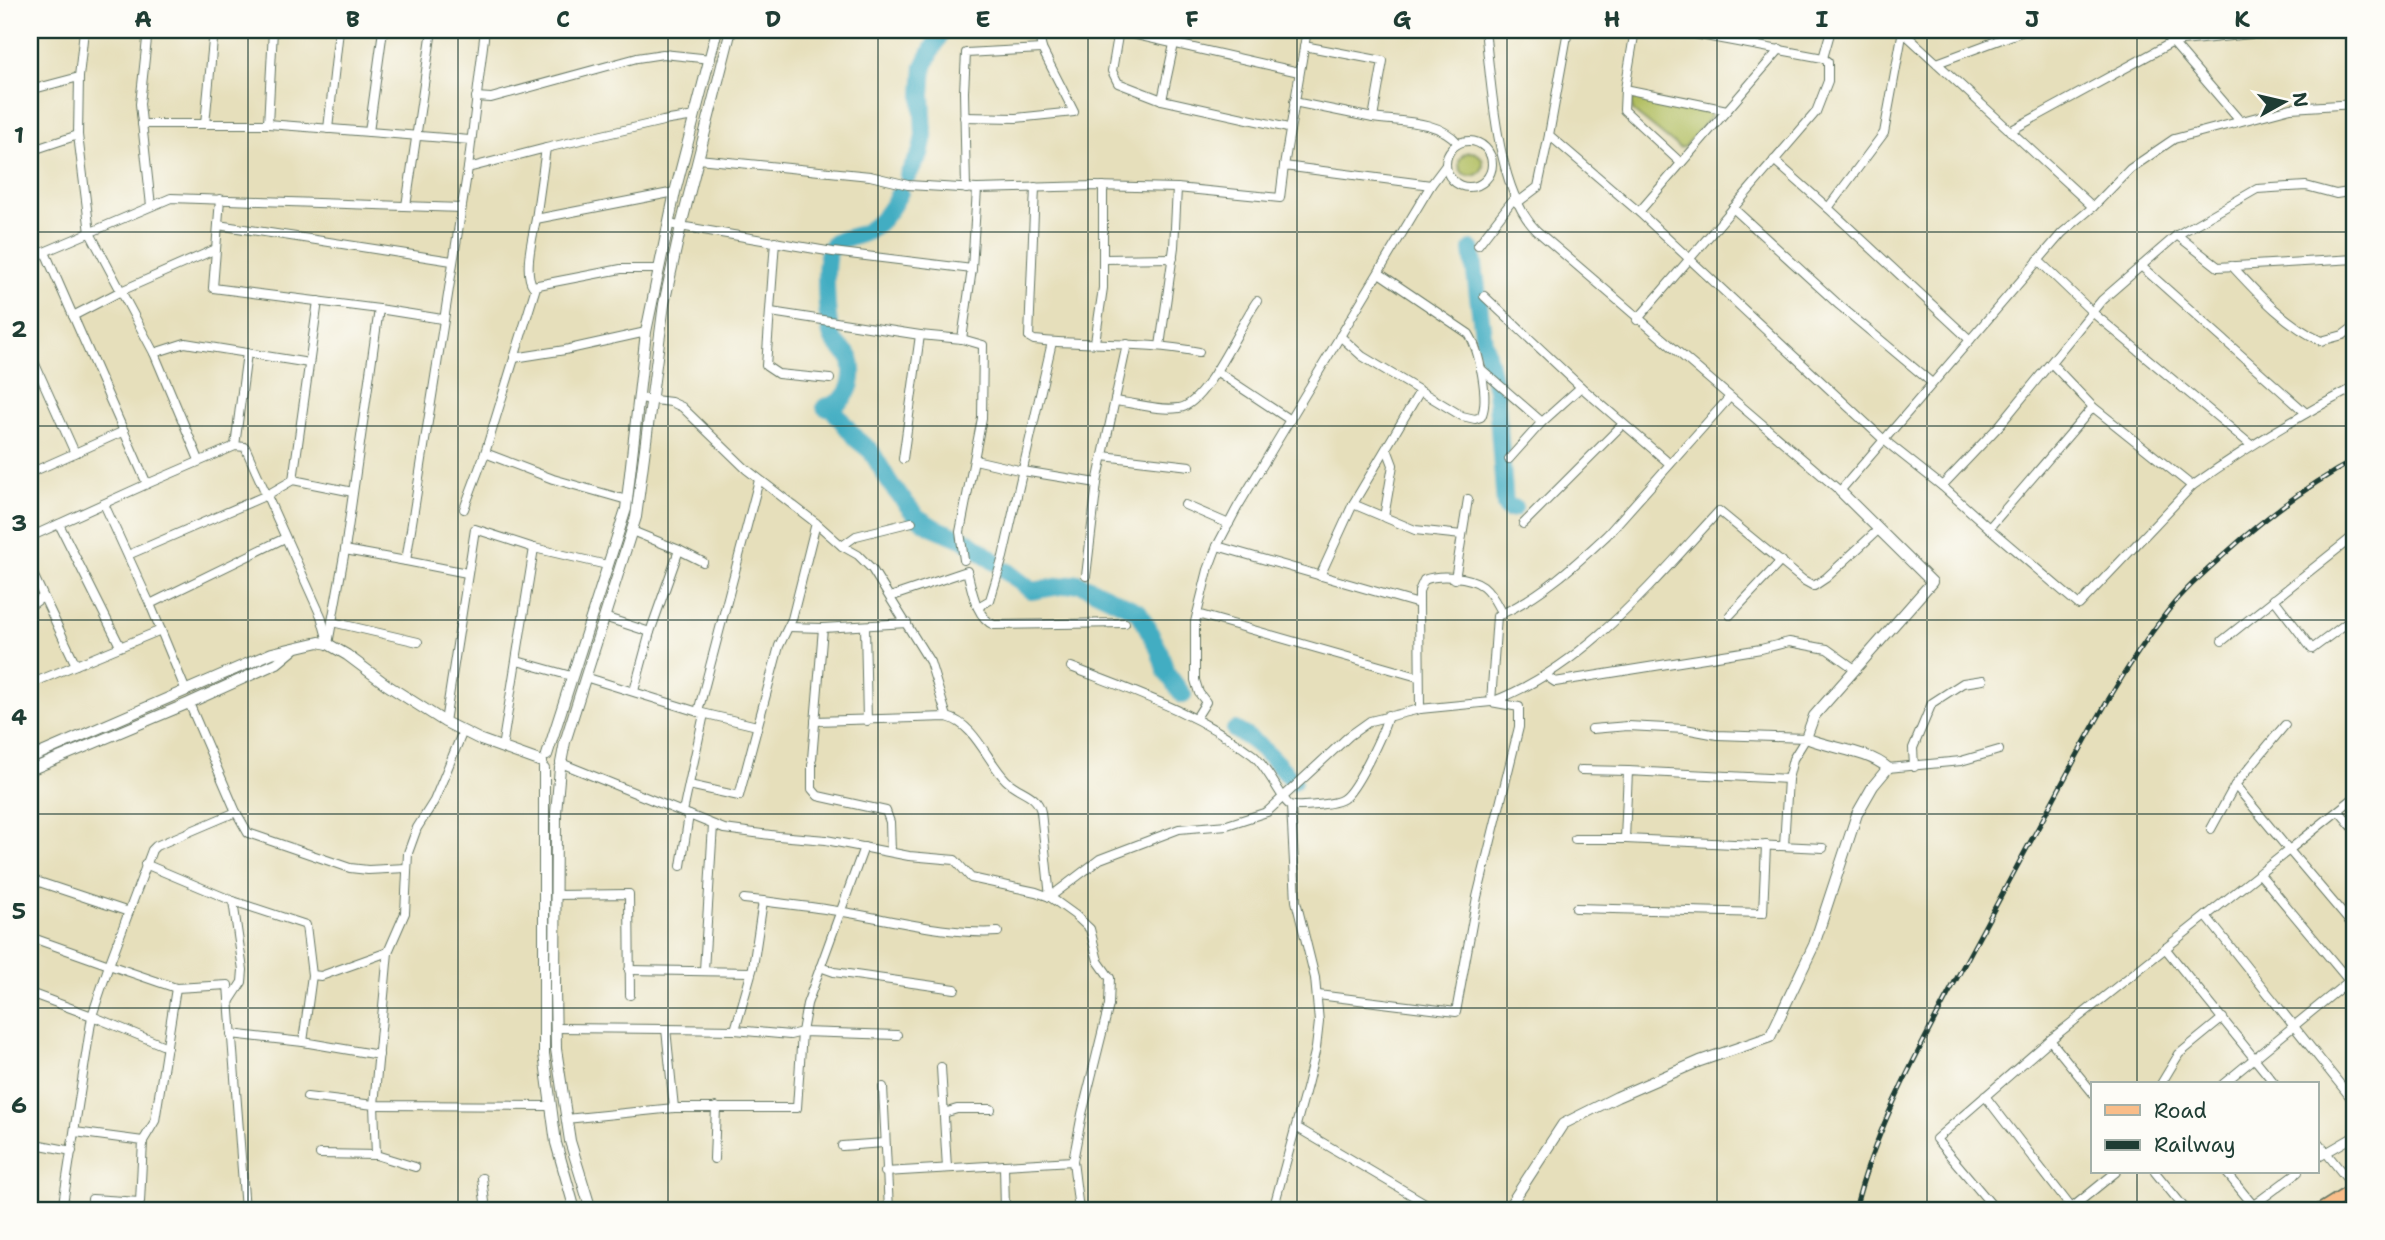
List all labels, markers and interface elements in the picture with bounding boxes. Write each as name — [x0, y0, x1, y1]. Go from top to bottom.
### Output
text: A — [134, 4, 152, 34]
text: B — [346, 4, 360, 34]
text: C — [556, 4, 570, 34]
text: D — [765, 4, 781, 34]
text: E — [975, 4, 991, 34]
text: F — [1185, 4, 1199, 34]
text: G — [1393, 4, 1412, 34]
text: H — [1604, 4, 1620, 34]
text: I — [1816, 4, 1829, 34]
text: J — [2025, 4, 2039, 34]
text: K — [2234, 4, 2250, 34]
north arrow — [2248, 66, 2318, 136]
text: N — [2287, 91, 2314, 109]
text: 1 — [14, 120, 24, 150]
text: 2 — [11, 314, 27, 344]
text: 3 — [11, 508, 27, 538]
text: 4 — [11, 702, 27, 732]
text: 5 — [12, 896, 26, 926]
legend — [2091, 1082, 2318, 1174]
text: 6 — [11, 1090, 27, 1120]
text: Road — [2154, 1097, 2207, 1125]
text: Railway — [2154, 1131, 2236, 1159]

